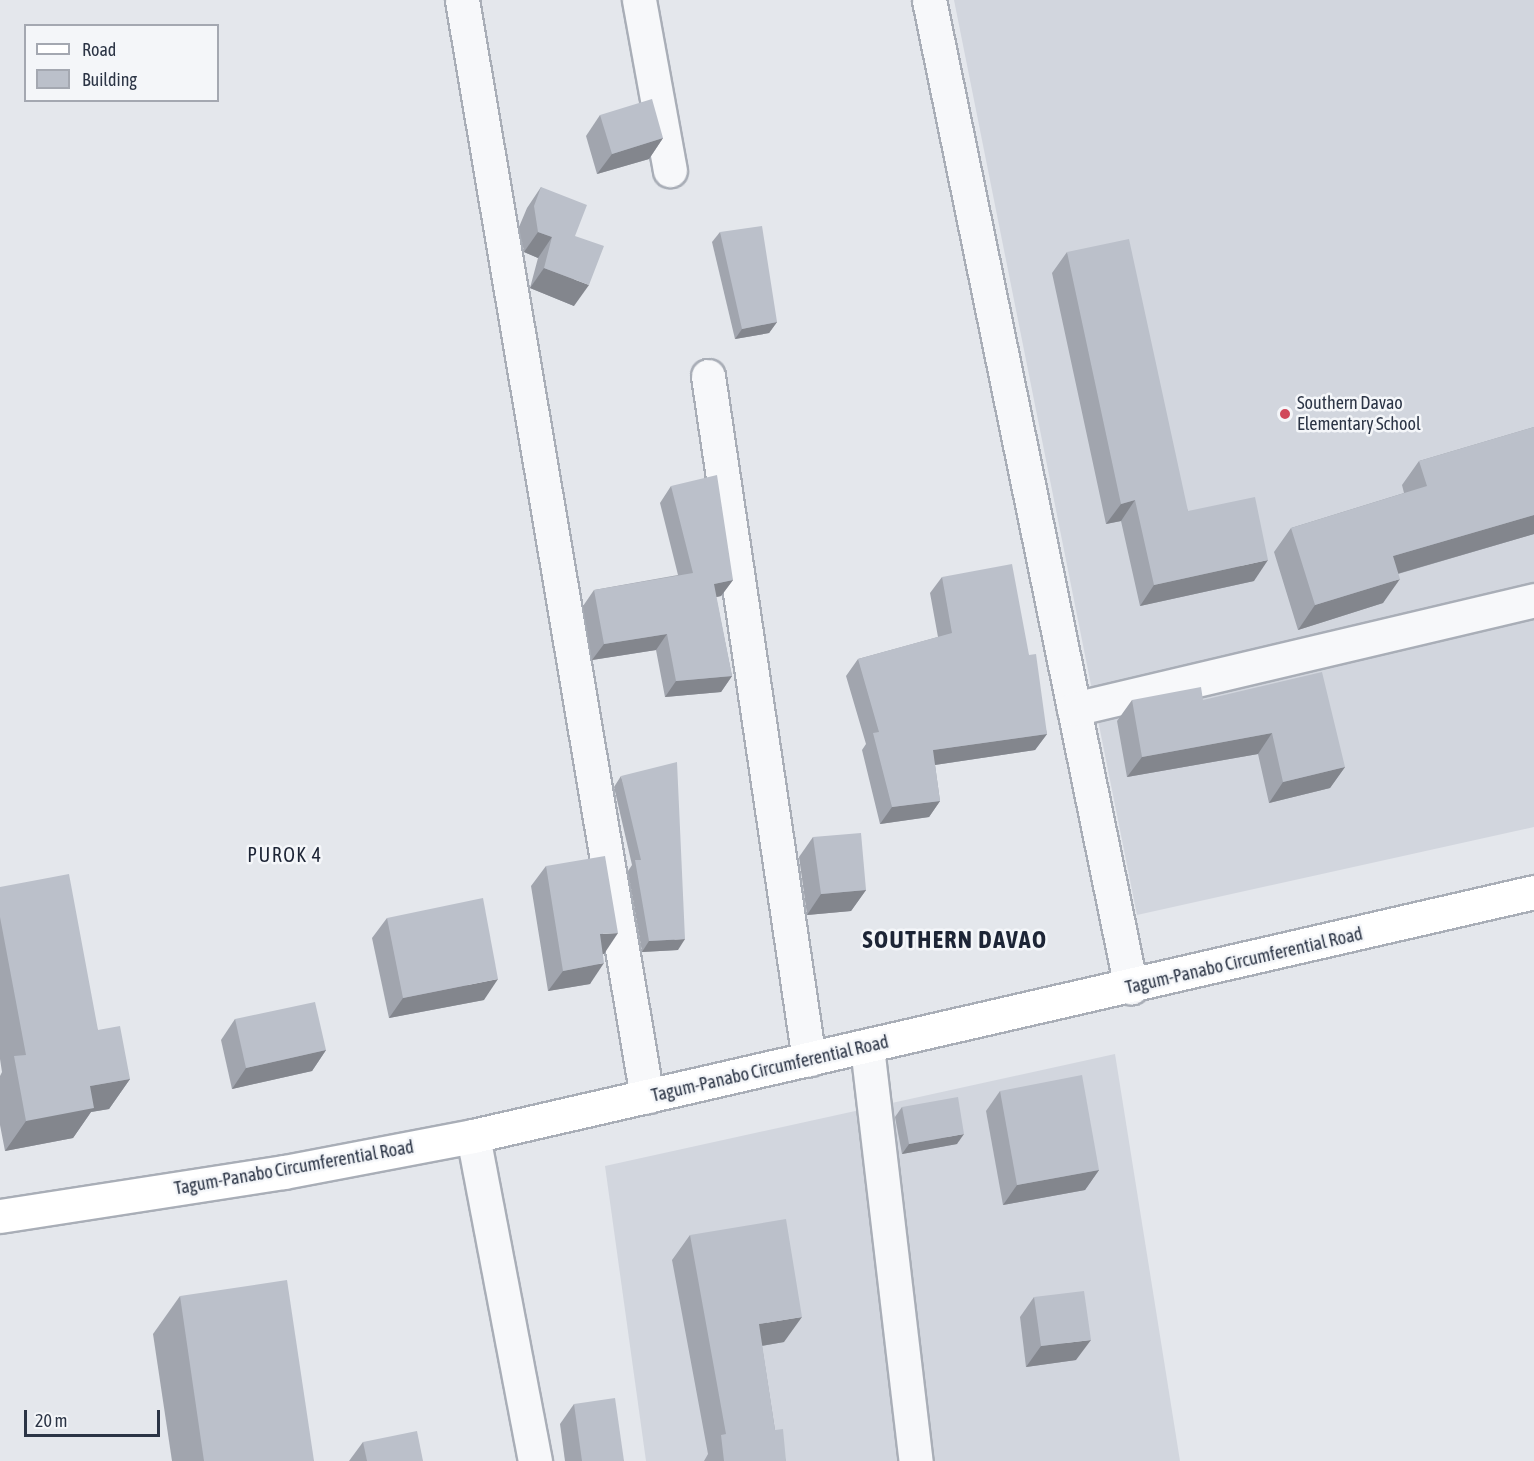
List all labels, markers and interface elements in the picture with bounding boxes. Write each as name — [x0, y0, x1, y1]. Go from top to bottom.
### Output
legend — [24, 24, 219, 102]
text: Road — [82, 39, 116, 60]
text: Building — [82, 69, 137, 90]
place label: Southern Davao Elementary School — [1297, 393, 1421, 436]
marker: Southern Davao Elementary School — [1278, 407, 1292, 421]
district label: PUROK 4 — [247, 842, 323, 866]
street label: Tagum-Panabo Circumferential Road — [1123, 923, 1365, 999]
district label: SOUTHERN DAVAO — [862, 926, 1048, 954]
street label: Tagum-Panabo Circumferential Road — [649, 1031, 891, 1107]
street label: Tagum-Panabo Circumferential Road — [173, 1136, 415, 1200]
scale bar — [27, 1398, 164, 1436]
text: 20 m — [35, 1410, 67, 1431]

